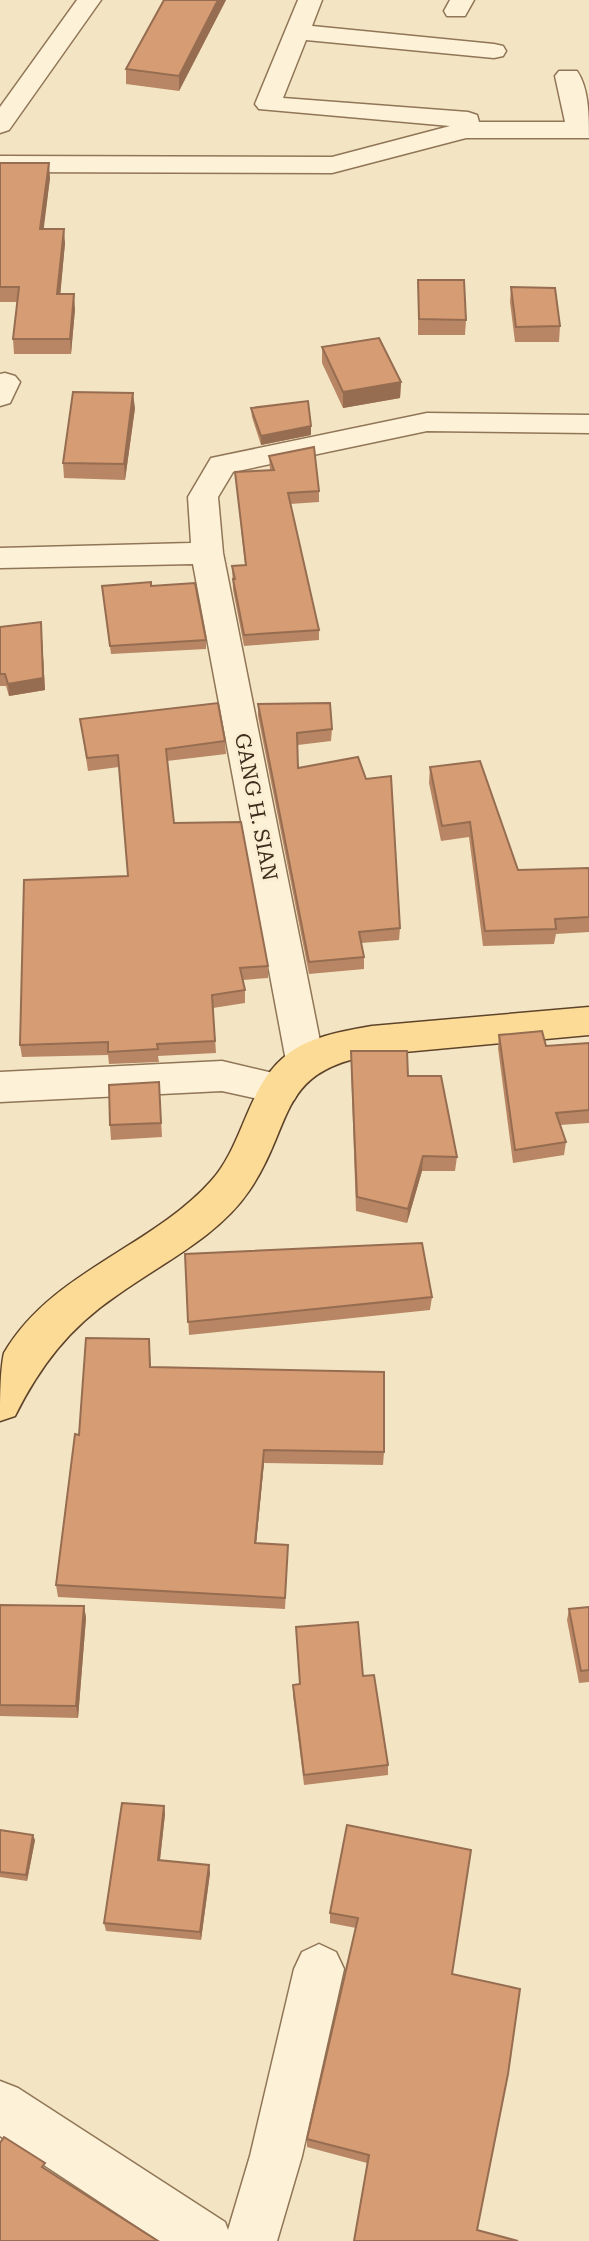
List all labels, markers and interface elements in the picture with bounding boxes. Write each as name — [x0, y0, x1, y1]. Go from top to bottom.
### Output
street label: GANG H. SIAN — [230, 731, 282, 883]

